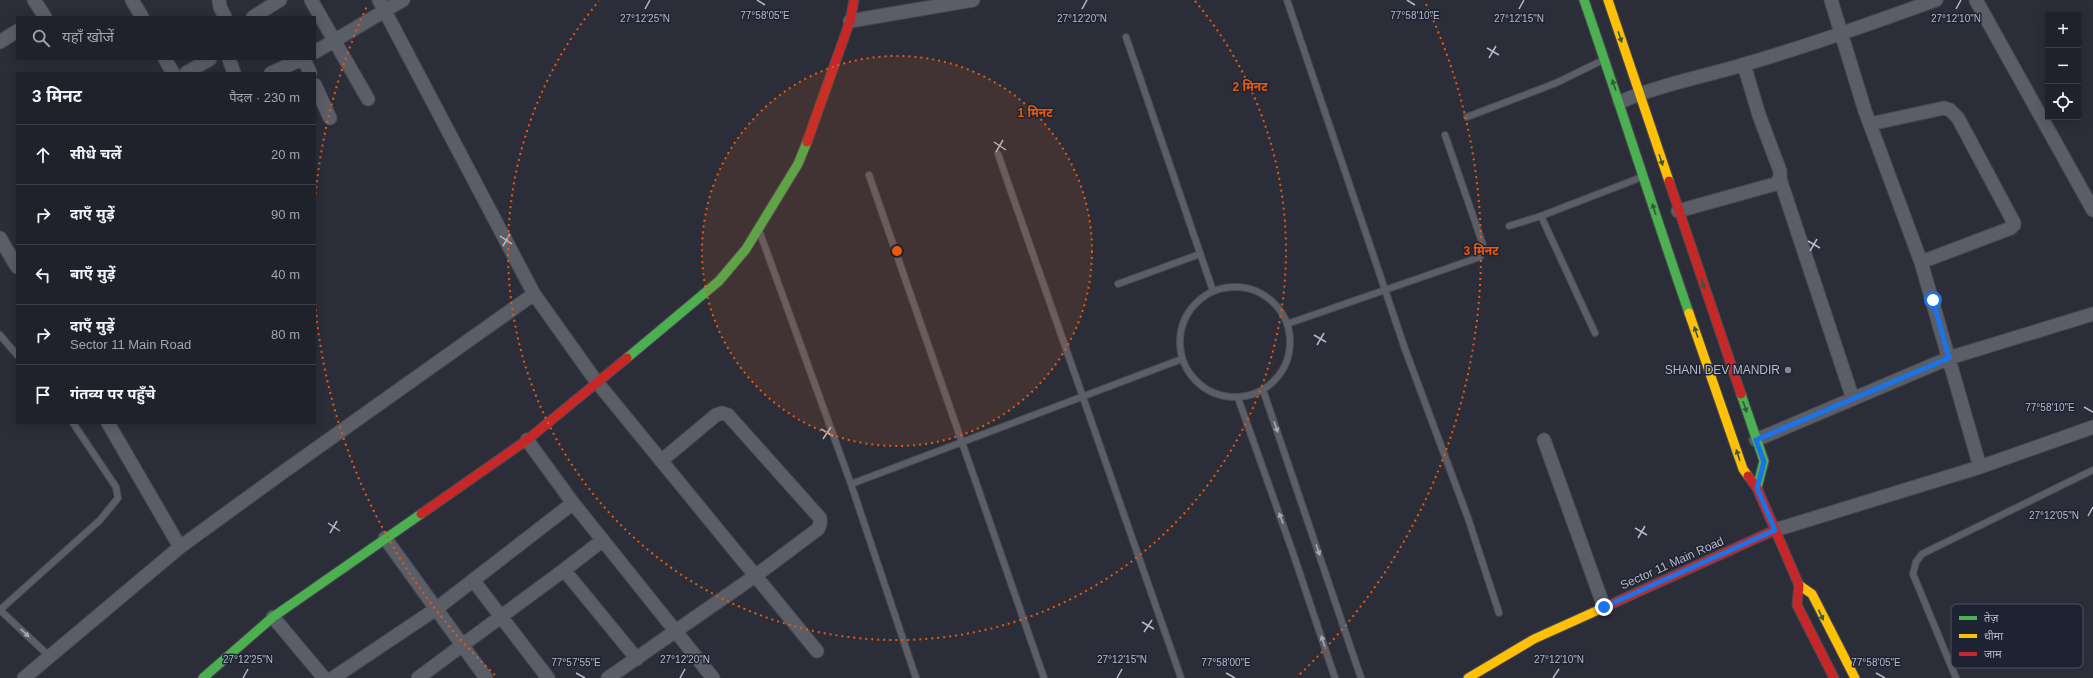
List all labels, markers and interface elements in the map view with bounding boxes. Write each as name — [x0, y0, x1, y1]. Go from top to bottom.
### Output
text: 77°58'05"E — [740, 10, 790, 21]
text: 77°58'10"E — [1390, 10, 1440, 21]
map controls — [2045, 12, 2081, 120]
button: + — [2045, 12, 2081, 48]
text: 27°12'25"N — [620, 13, 670, 24]
text: 27°12'20"N — [1057, 13, 1107, 24]
text: 27°12'15"N — [1494, 13, 1544, 24]
text: 27°12'10"N — [1931, 13, 1981, 24]
search box — [16, 16, 316, 60]
icon: search — [30, 27, 52, 49]
text: यहाँ खोजें — [62, 28, 114, 45]
one-way arrow — [1617, 31, 1623, 43]
button: − — [2045, 48, 2081, 84]
one-way arrow — [1611, 78, 1617, 90]
text: 2 मिनट — [1232, 79, 1268, 94]
button: locate — [2045, 84, 2081, 120]
text: 3 मिनट — [32, 87, 82, 106]
text: पैदल · 230 m — [229, 90, 300, 105]
text: 1 मिनट — [1017, 105, 1053, 120]
icon: ahead — [32, 144, 54, 166]
text: सीधे चलें — [70, 145, 121, 162]
text: 20 m — [271, 147, 300, 162]
one-way arrow — [1658, 155, 1664, 167]
one-way arrow — [1650, 202, 1656, 214]
icon: right — [32, 204, 54, 226]
text: दाएँ मुड़ें — [70, 205, 114, 222]
text: 90 m — [271, 207, 300, 222]
text: 3 मिनट — [1463, 243, 1499, 258]
centre of rings — [890, 244, 904, 258]
icon: left — [32, 264, 54, 286]
text: बाएँ मुड़ें — [70, 265, 115, 282]
text: 40 m — [271, 267, 300, 282]
one-way arrow — [1700, 278, 1706, 290]
route start — [1924, 291, 1942, 309]
text: दाएँ मुड़ें — [70, 317, 114, 334]
icon: right — [32, 324, 54, 346]
one-way arrow — [1692, 325, 1698, 337]
text: 80 m — [271, 327, 300, 342]
text: Sector 11 Main Road — [70, 337, 191, 352]
place label: SHANI DEV MANDIR — [1665, 363, 1780, 377]
marker: SHANI DEV MANDIR — [1783, 365, 1793, 375]
icon: arrive — [32, 384, 54, 406]
text: गंतव्य पर पहुँचे — [70, 385, 155, 402]
one-way arrow — [1742, 401, 1748, 413]
text: 77°58'10"E — [2025, 402, 2075, 413]
one-way arrow — [1273, 421, 1279, 433]
one-way arrow — [1735, 448, 1741, 460]
text: 27°12'05"N — [2029, 510, 2079, 521]
one-way arrow — [1278, 512, 1284, 524]
street label: Sector 11 Main Road — [1618, 534, 1726, 592]
one-way arrow — [1315, 544, 1321, 556]
route end — [1595, 598, 1613, 616]
legend — [1951, 604, 2083, 668]
one-way arrow — [1818, 609, 1825, 621]
text: तेज़ — [1984, 612, 1999, 624]
one-way arrow — [20, 628, 30, 638]
text: धीमा — [1984, 630, 2003, 642]
one-way arrow — [1320, 635, 1326, 647]
text: जाम — [1984, 648, 2002, 660]
text: 27°12'25"N — [223, 654, 273, 665]
text: 27°12'20"N — [660, 654, 710, 665]
text: 27°12'15"N — [1097, 654, 1147, 665]
text: 27°12'10"N — [1534, 654, 1584, 665]
text: 77°57'55"E — [551, 657, 601, 668]
text: 77°58'00"E — [1201, 657, 1251, 668]
text: 77°58'05"E — [1851, 657, 1901, 668]

